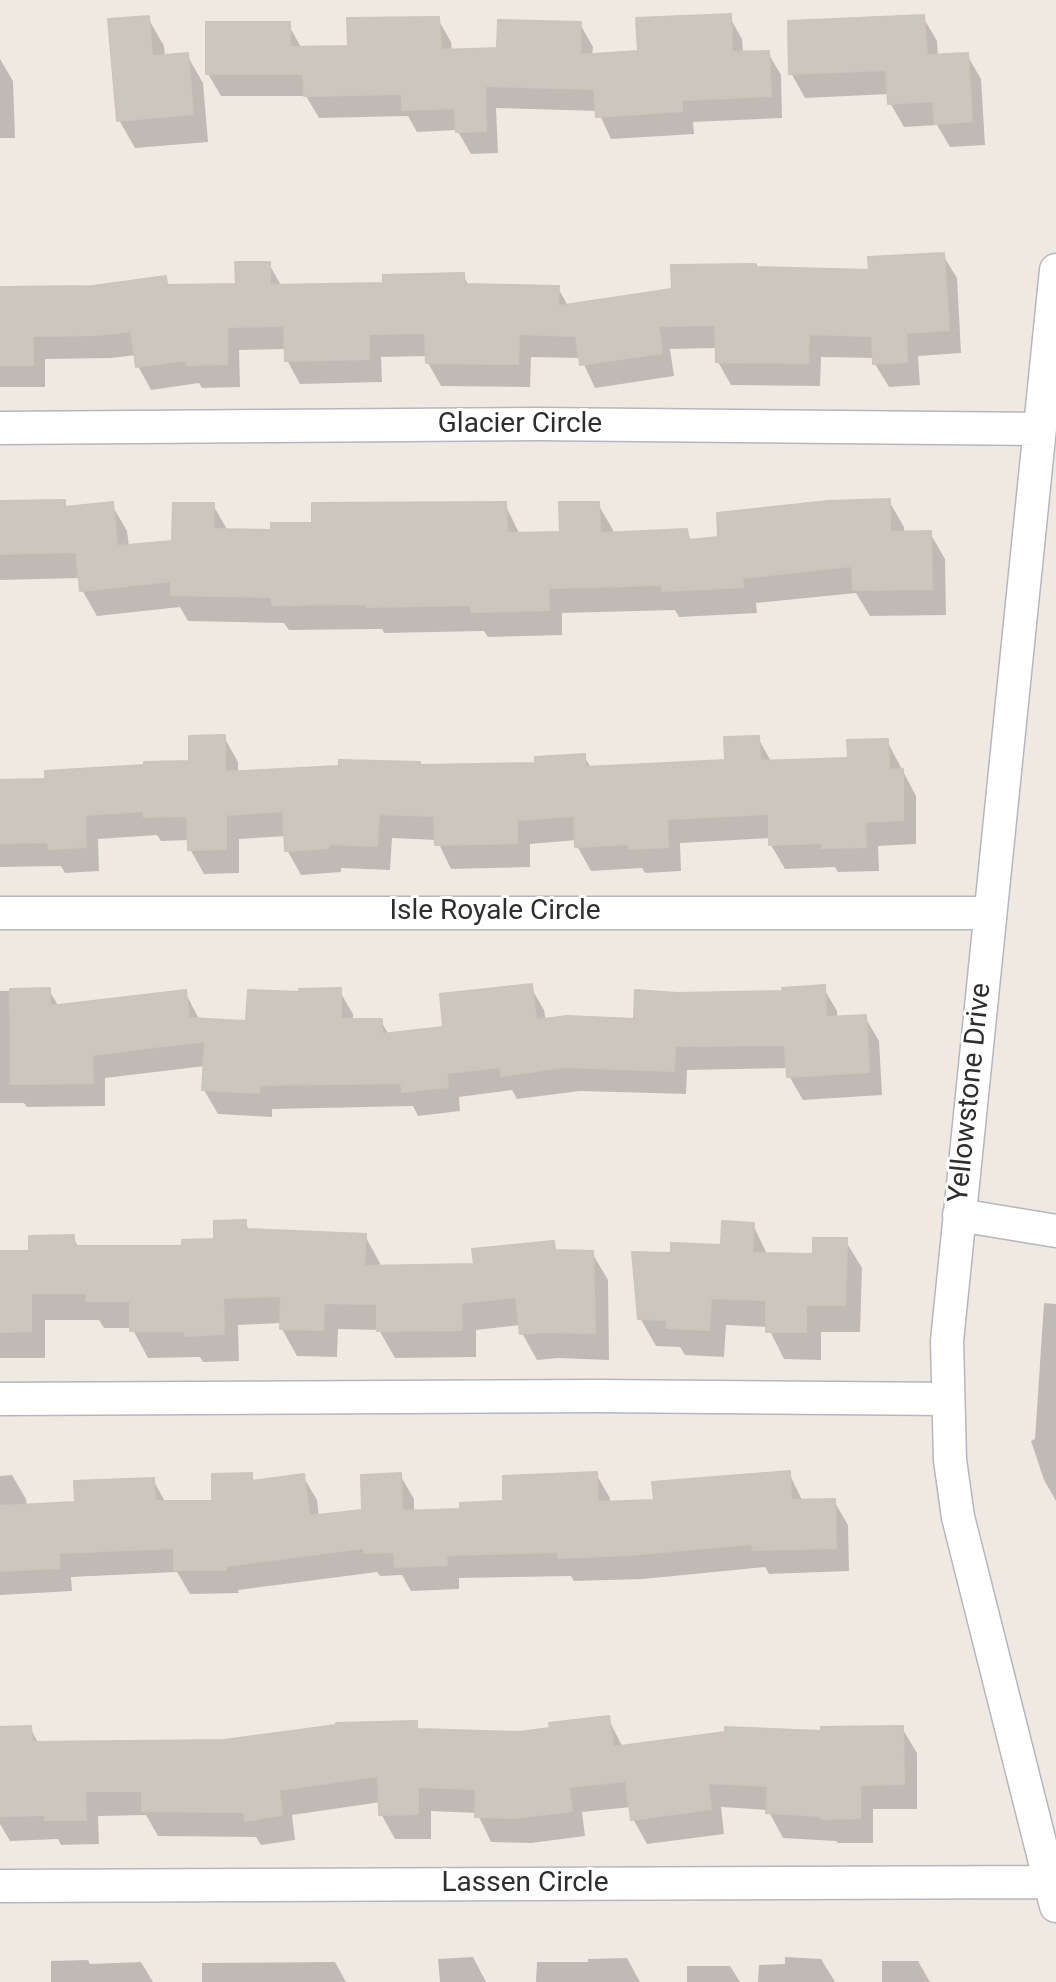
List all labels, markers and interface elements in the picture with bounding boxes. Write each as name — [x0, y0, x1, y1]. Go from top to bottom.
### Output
street label: Glacier Circle — [438, 408, 602, 442]
street label: Isle Royale Circle — [389, 895, 601, 929]
street label: Yellowstone Drive — [943, 981, 999, 1205]
street label: Lassen Circle — [441, 1867, 609, 1901]

